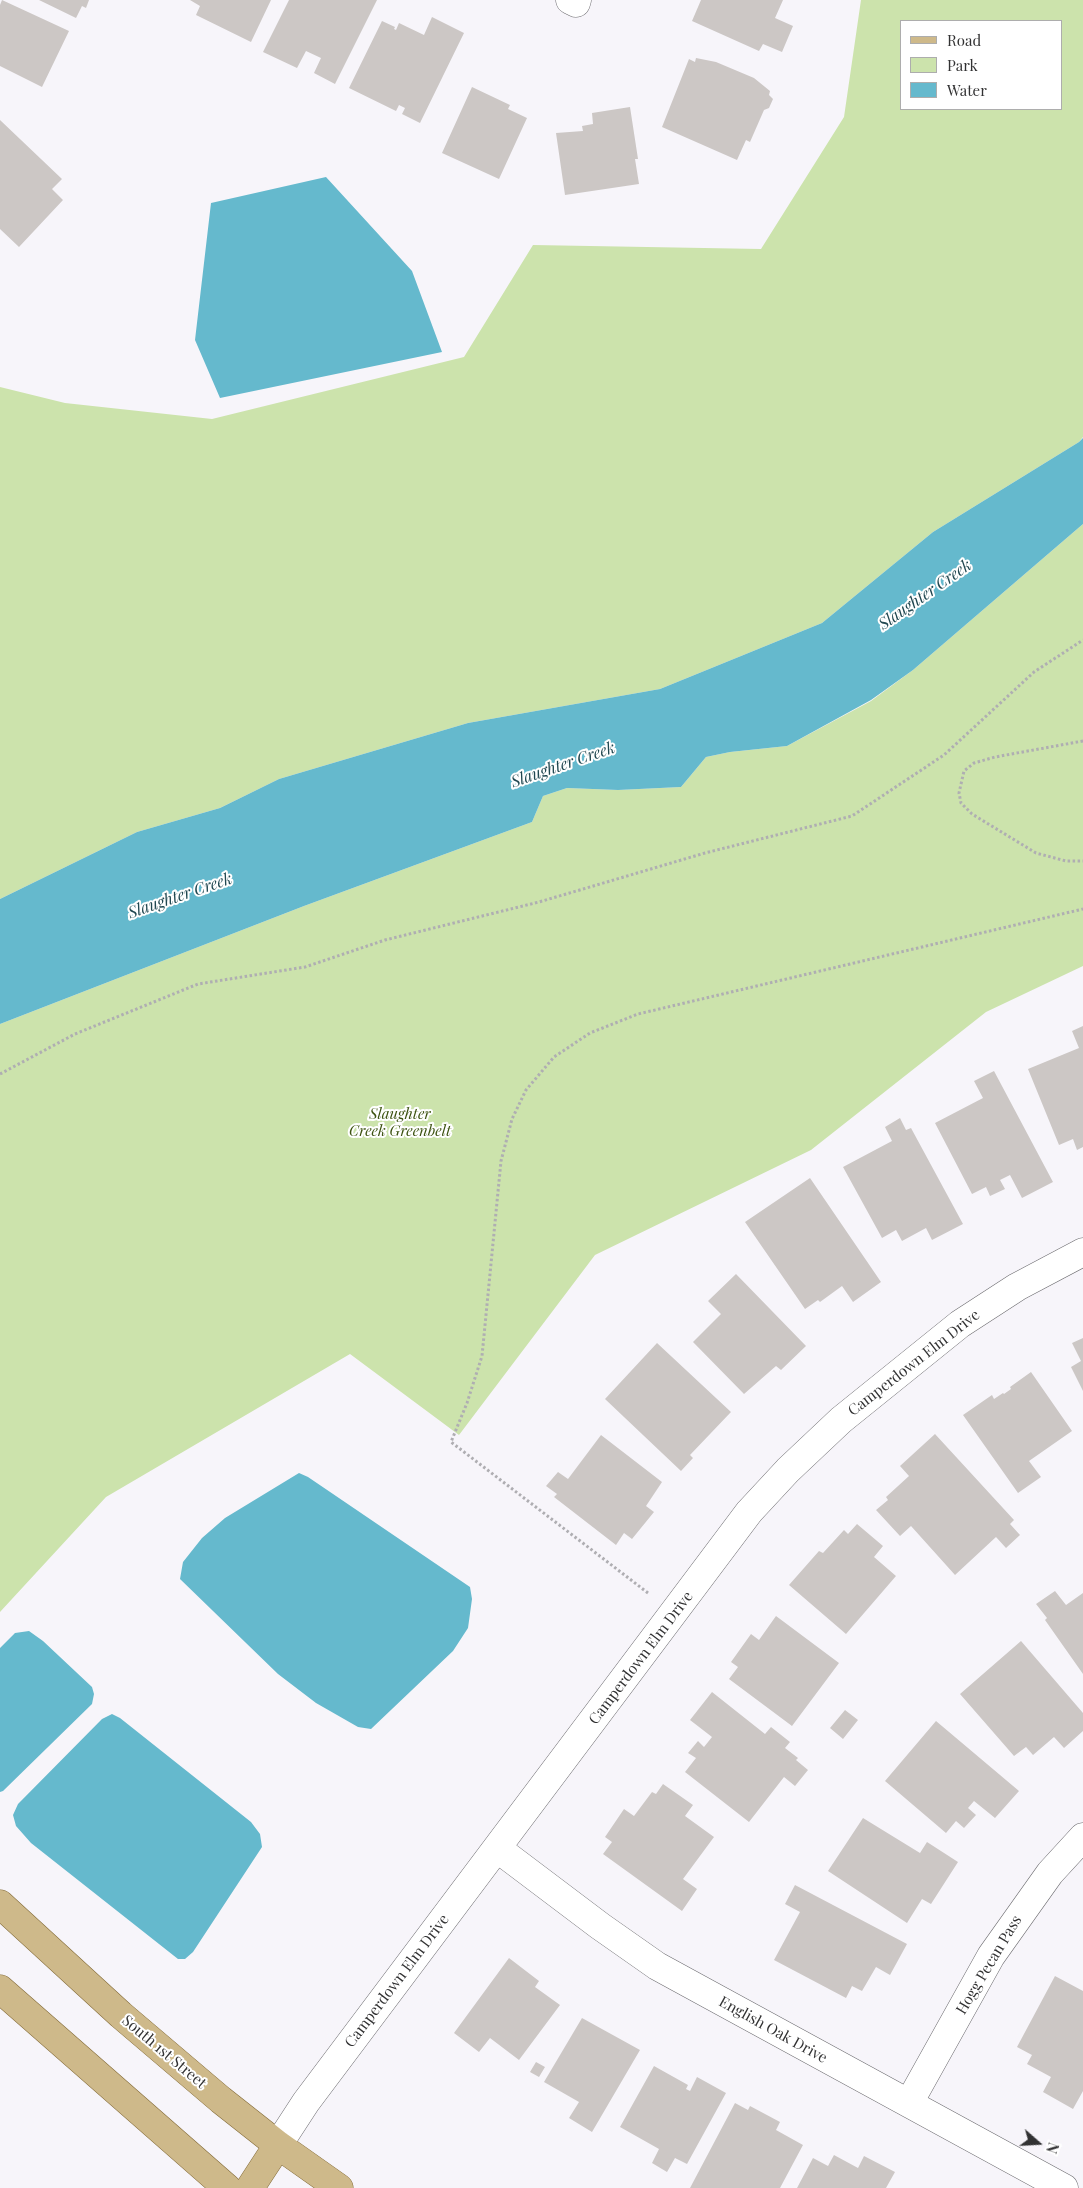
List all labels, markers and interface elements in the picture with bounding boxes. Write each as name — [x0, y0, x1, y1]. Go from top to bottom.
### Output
legend — [900, 20, 1063, 110]
text: Road — [947, 30, 981, 50]
text: Park — [947, 55, 978, 75]
text: Water — [947, 80, 987, 100]
water label: Slaughter Creek — [875, 556, 975, 634]
water label: Slaughter Creek — [508, 738, 618, 792]
water label: Slaughter Creek — [125, 869, 235, 923]
park label: Slaughter Creek Greenbelt — [349, 1105, 451, 1140]
street label: Camperdown Elm Drive — [845, 1306, 983, 1420]
street label: Camperdown Elm Drive — [585, 1588, 697, 1728]
street label: Camperdown Elm Drive — [341, 1911, 453, 2051]
street label: Hogg Pecan Pass — [952, 1912, 1026, 2018]
street label: English Oak Drive — [716, 1993, 830, 2067]
street label: South 1st Street — [118, 2012, 210, 2092]
north arrow — [1013, 2118, 1063, 2168]
text: N — [1042, 2140, 1063, 2156]

